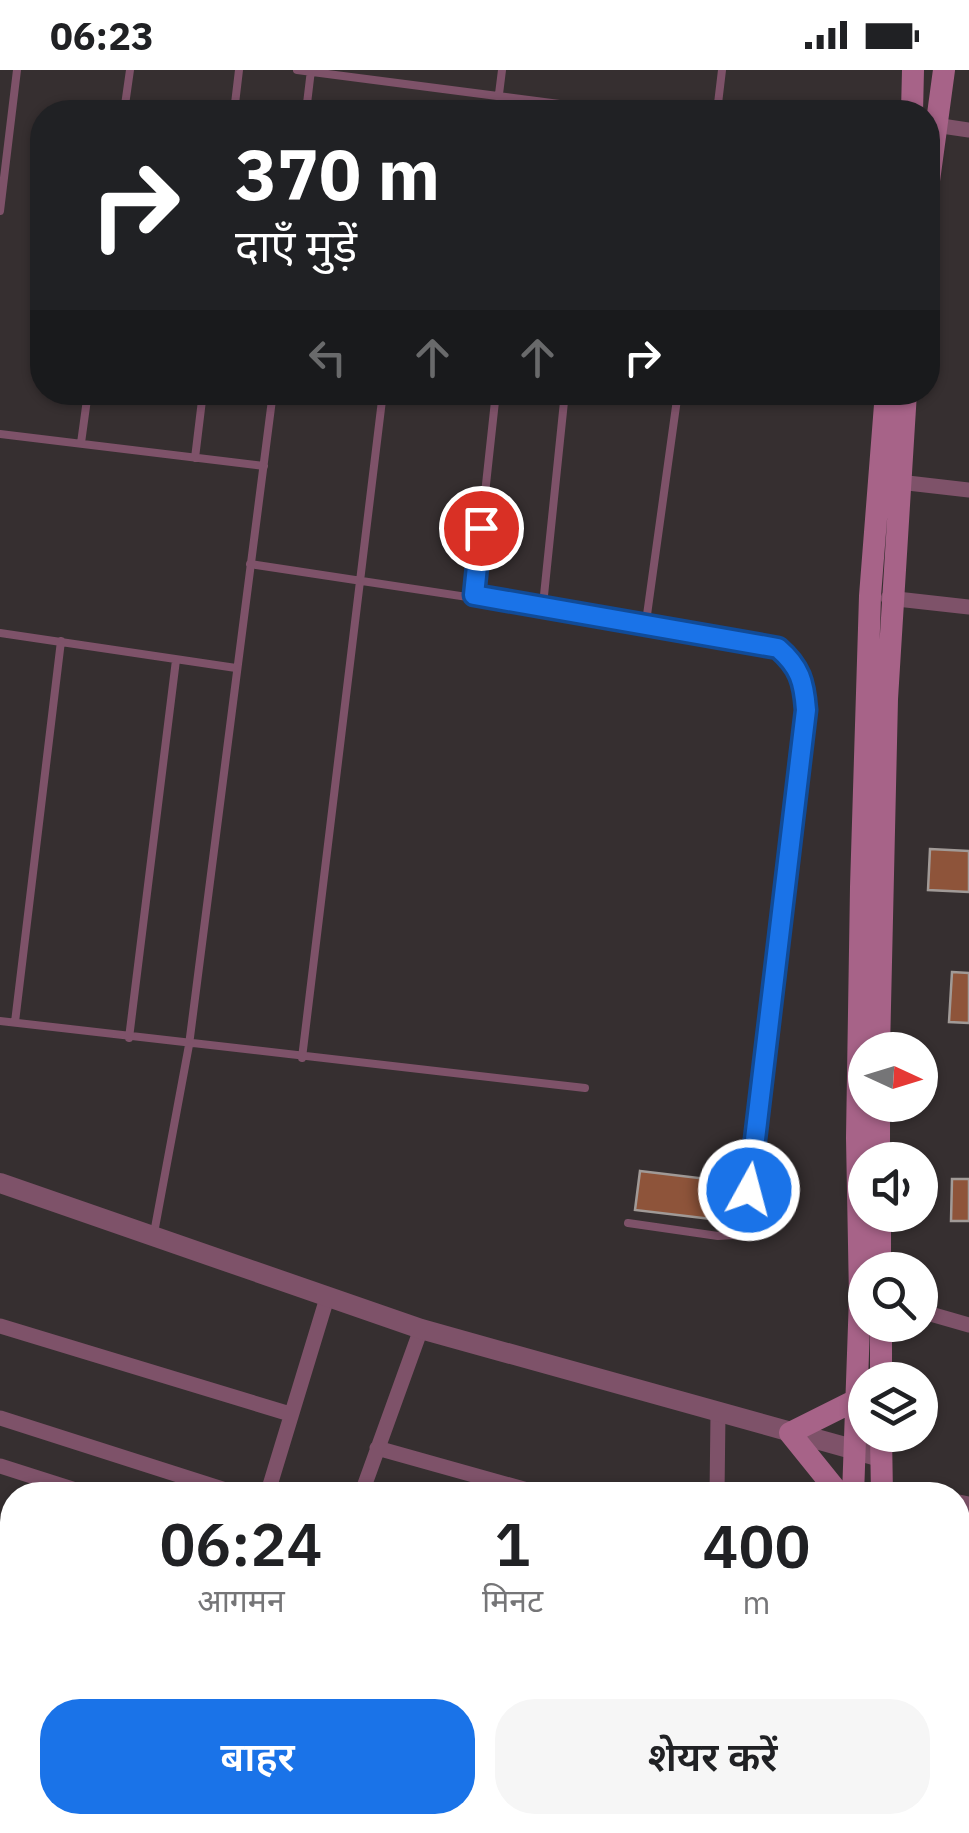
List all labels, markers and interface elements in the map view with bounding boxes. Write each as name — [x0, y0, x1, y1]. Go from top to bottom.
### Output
text: 06:23 — [50, 11, 154, 60]
text: 370 m — [235, 128, 440, 219]
icon: right — [70, 140, 200, 270]
text: दाएँ मुड़ें — [235, 216, 357, 274]
icon: left — [300, 330, 355, 385]
icon: ahead — [405, 330, 460, 385]
icon: ahead — [510, 330, 565, 385]
icon: right — [615, 330, 670, 385]
pin — [439, 486, 524, 571]
icon: arrive — [454, 501, 509, 556]
north arrow — [848, 1032, 938, 1122]
map controls — [848, 1032, 938, 1452]
position arrow — [697, 1138, 801, 1242]
button: sound — [848, 1142, 938, 1232]
button: search — [848, 1252, 938, 1342]
button: layers — [848, 1362, 938, 1452]
text: 06:24 — [159, 1504, 323, 1583]
text: 1 — [495, 1504, 531, 1583]
text: 400 — [703, 1506, 811, 1585]
text: आगमन — [197, 1579, 285, 1621]
text: मिनट — [482, 1579, 543, 1621]
text: m — [743, 1581, 771, 1623]
button: बाहर — [40, 1699, 475, 1814]
button: शेयर करें — [495, 1699, 930, 1814]

